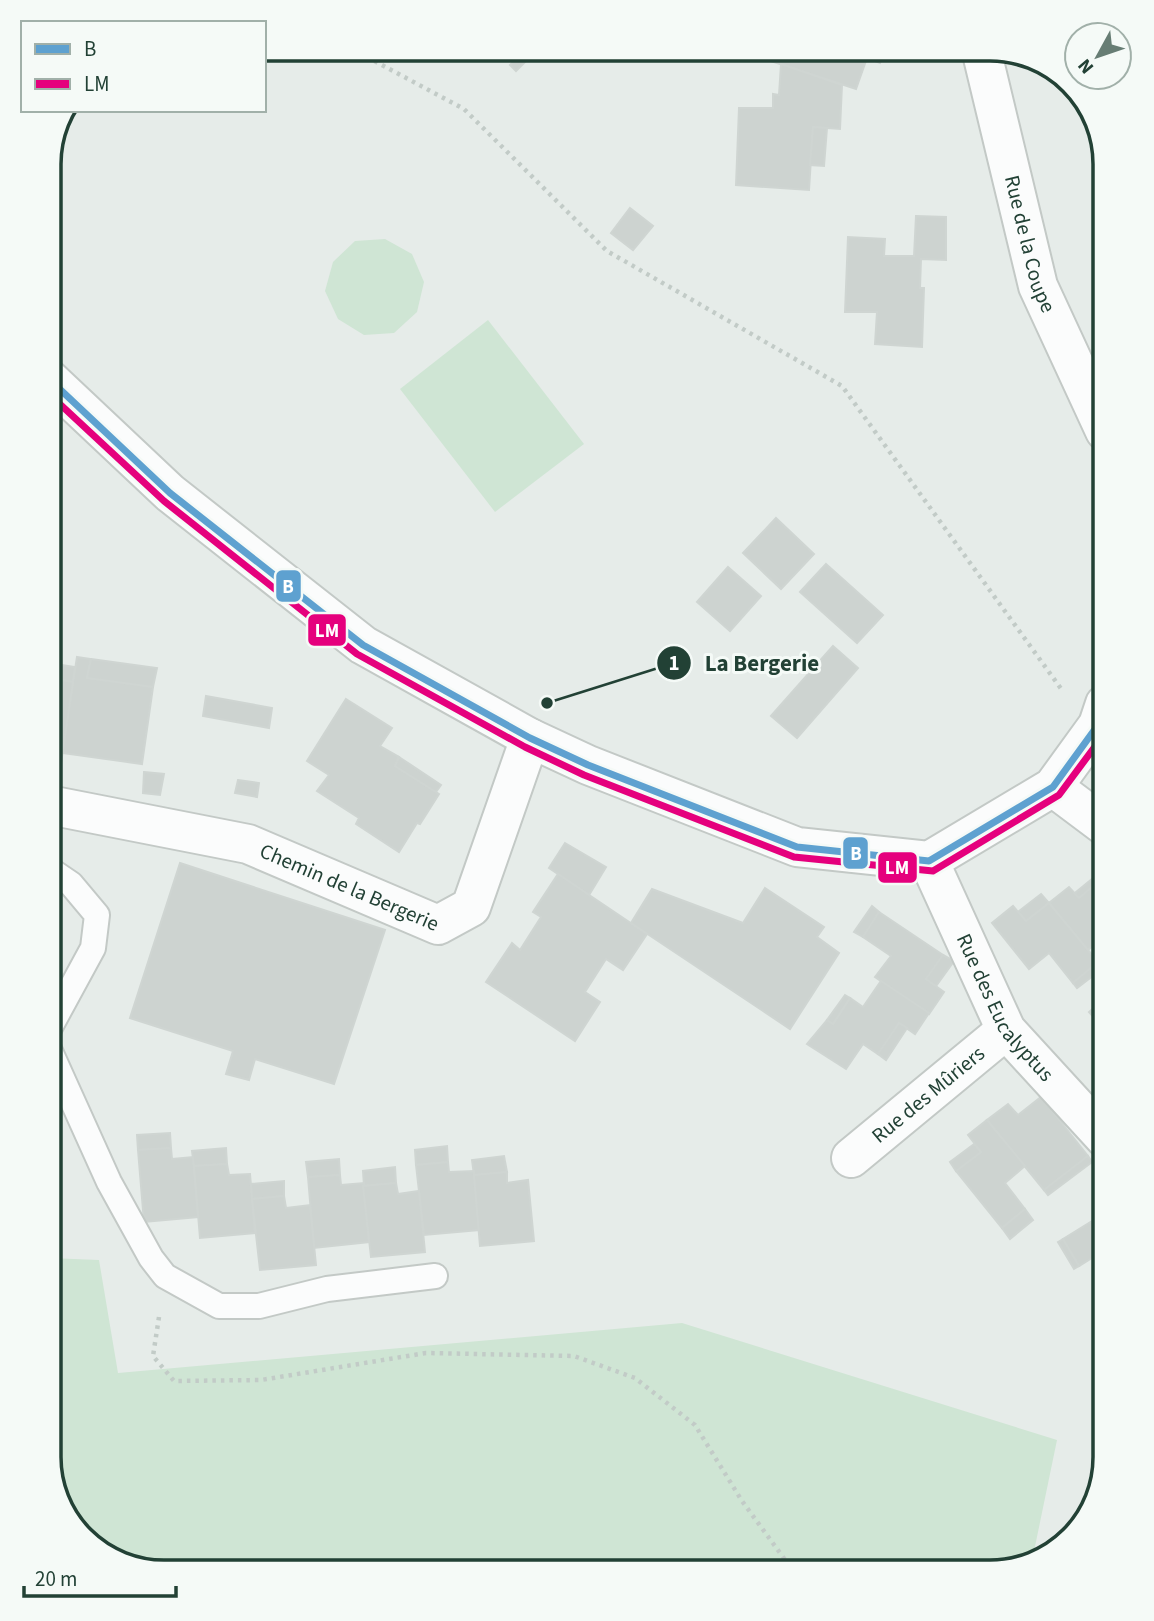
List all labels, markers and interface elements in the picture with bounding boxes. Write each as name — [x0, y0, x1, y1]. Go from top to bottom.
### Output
legend — [21, 21, 266, 112]
north arrow — [1063, 21, 1133, 91]
text: B — [84, 34, 96, 64]
text: N — [1072, 52, 1101, 79]
text: LM — [84, 69, 109, 99]
street label: Rue de la Coupe — [997, 172, 1063, 318]
line badge: B — [275, 569, 302, 603]
text: B — [282, 574, 294, 601]
line badge: LM — [307, 613, 347, 647]
text: LM — [315, 618, 339, 645]
callout: La Bergerie — [656, 641, 834, 685]
text: La Bergerie — [705, 647, 819, 680]
text: 1 — [668, 648, 680, 678]
street label: Chemin de la Bergerie — [255, 836, 444, 939]
line badge: B — [842, 836, 869, 870]
text: B — [850, 841, 862, 868]
line badge: LM — [877, 851, 918, 884]
text: LM — [885, 855, 909, 882]
street label: Rue des Eucalyptus — [949, 929, 1061, 1088]
street label: Rue des Mûriers — [865, 1038, 991, 1150]
scale bar — [24, 1554, 177, 1598]
text: 20 m — [35, 1564, 77, 1594]

